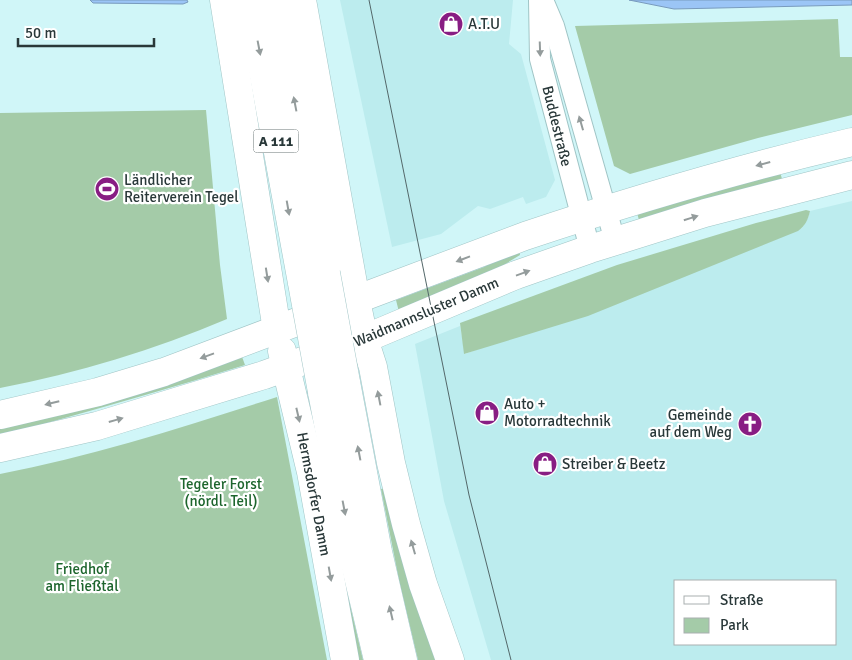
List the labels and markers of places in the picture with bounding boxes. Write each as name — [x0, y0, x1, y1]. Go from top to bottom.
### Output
shop icon: A.T.U — [438, 11, 464, 37]
place label: A.T.U — [468, 15, 500, 33]
place label: Ländlicher Reiterverein Tegel — [124, 171, 239, 206]
sports icon: Ländlicher Reiterverein Tegel — [94, 176, 120, 202]
place label: Auto + Motorradtechnik — [504, 395, 611, 430]
shop icon: Auto + Motorradtechnik — [474, 400, 500, 426]
place label: Gemeinde auf dem Weg — [650, 406, 732, 441]
church icon: Gemeinde auf dem Weg — [737, 411, 763, 437]
shop icon: Streiber & Beetz — [532, 451, 558, 477]
place label: Streiber & Beetz — [562, 455, 666, 473]

